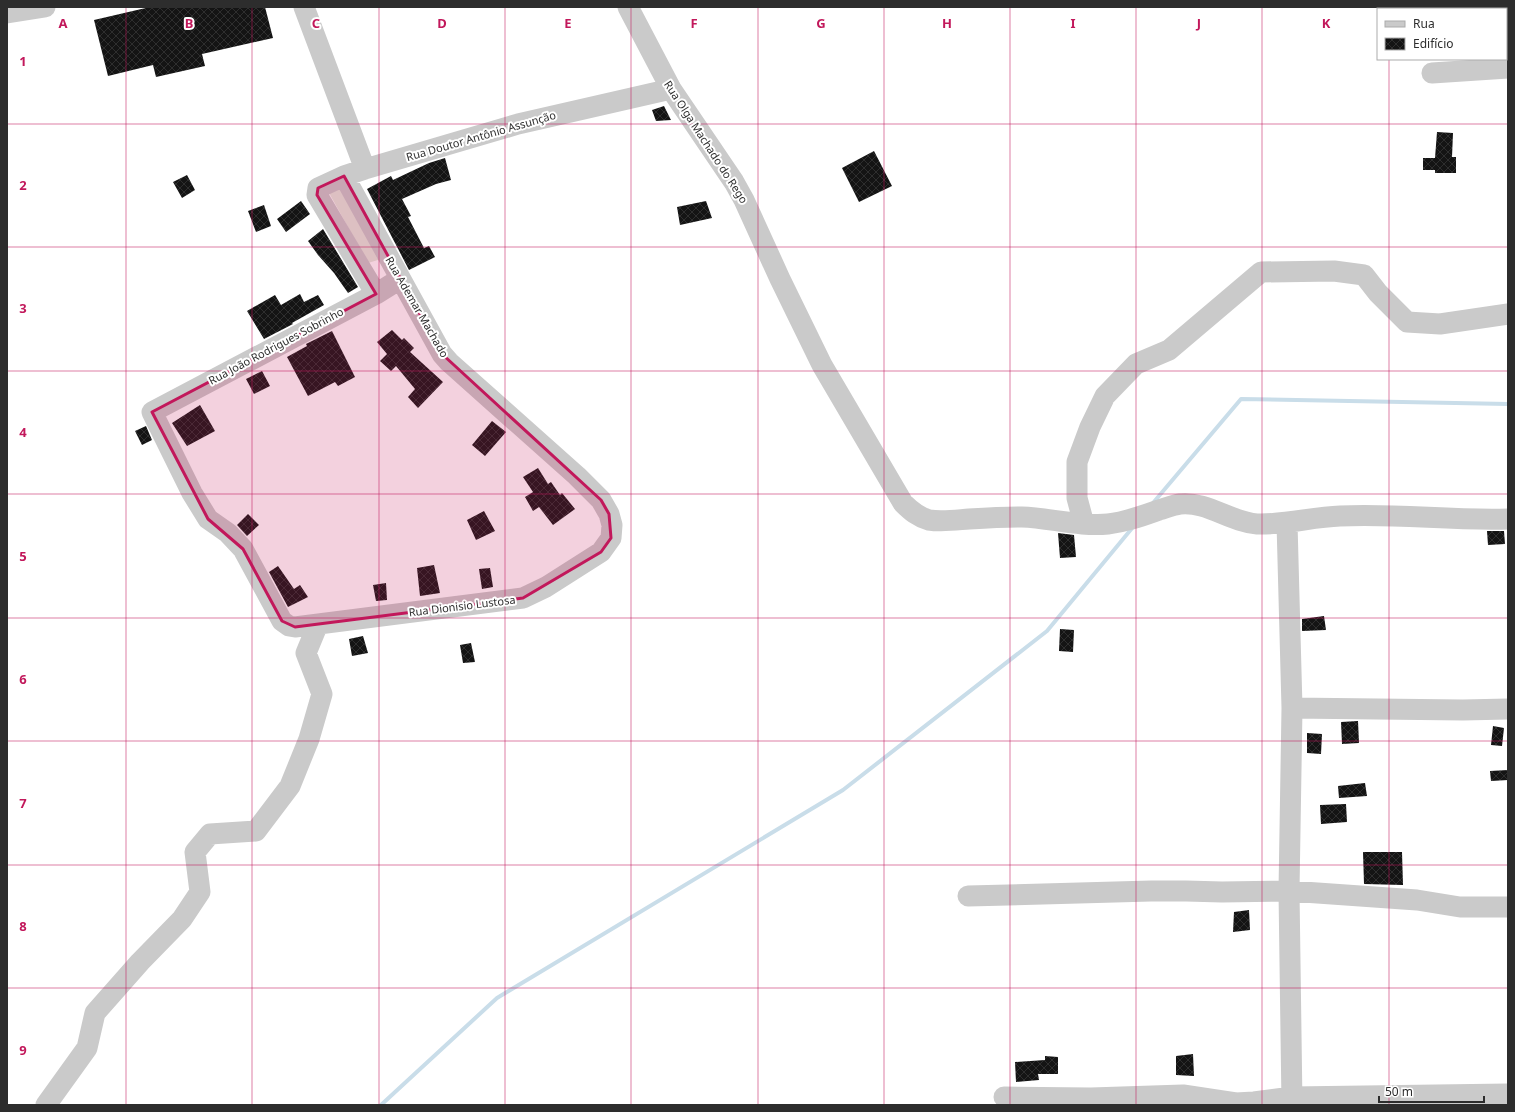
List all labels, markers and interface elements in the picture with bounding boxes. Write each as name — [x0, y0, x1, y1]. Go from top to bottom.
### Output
legend — [1377, 8, 1507, 60]
text: A — [59, 14, 68, 32]
text: B — [185, 14, 193, 32]
text: C — [312, 14, 320, 32]
text: D — [437, 14, 447, 32]
text: E — [564, 14, 572, 32]
text: F — [690, 14, 698, 32]
text: G — [816, 14, 826, 32]
text: H — [942, 14, 952, 32]
text: I — [1070, 14, 1076, 32]
text: J — [1196, 14, 1201, 32]
text: K — [1322, 14, 1331, 32]
text: Rua — [1413, 15, 1435, 32]
text: Edifício — [1413, 35, 1454, 52]
text: 1 — [19, 52, 27, 70]
street label: Rua Olga Machado do Rego — [661, 78, 752, 206]
street label: Rua Doutor Antônio Assunção — [404, 107, 558, 164]
text: 2 — [19, 176, 27, 194]
street label: Rua Ademar Machado — [382, 253, 453, 360]
text: 3 — [19, 299, 27, 317]
street label: Rua João Rodrigues Sobrinho — [206, 303, 346, 388]
text: 4 — [19, 423, 27, 441]
text: 5 — [19, 547, 27, 565]
street label: Rua Dionisio Lustosa — [408, 592, 516, 619]
text: 6 — [19, 670, 27, 688]
text: 7 — [19, 794, 27, 812]
text: 8 — [19, 917, 27, 935]
text: 9 — [19, 1041, 27, 1059]
scale bar — [1379, 1078, 1484, 1104]
text: 50 m — [1385, 1083, 1413, 1100]

